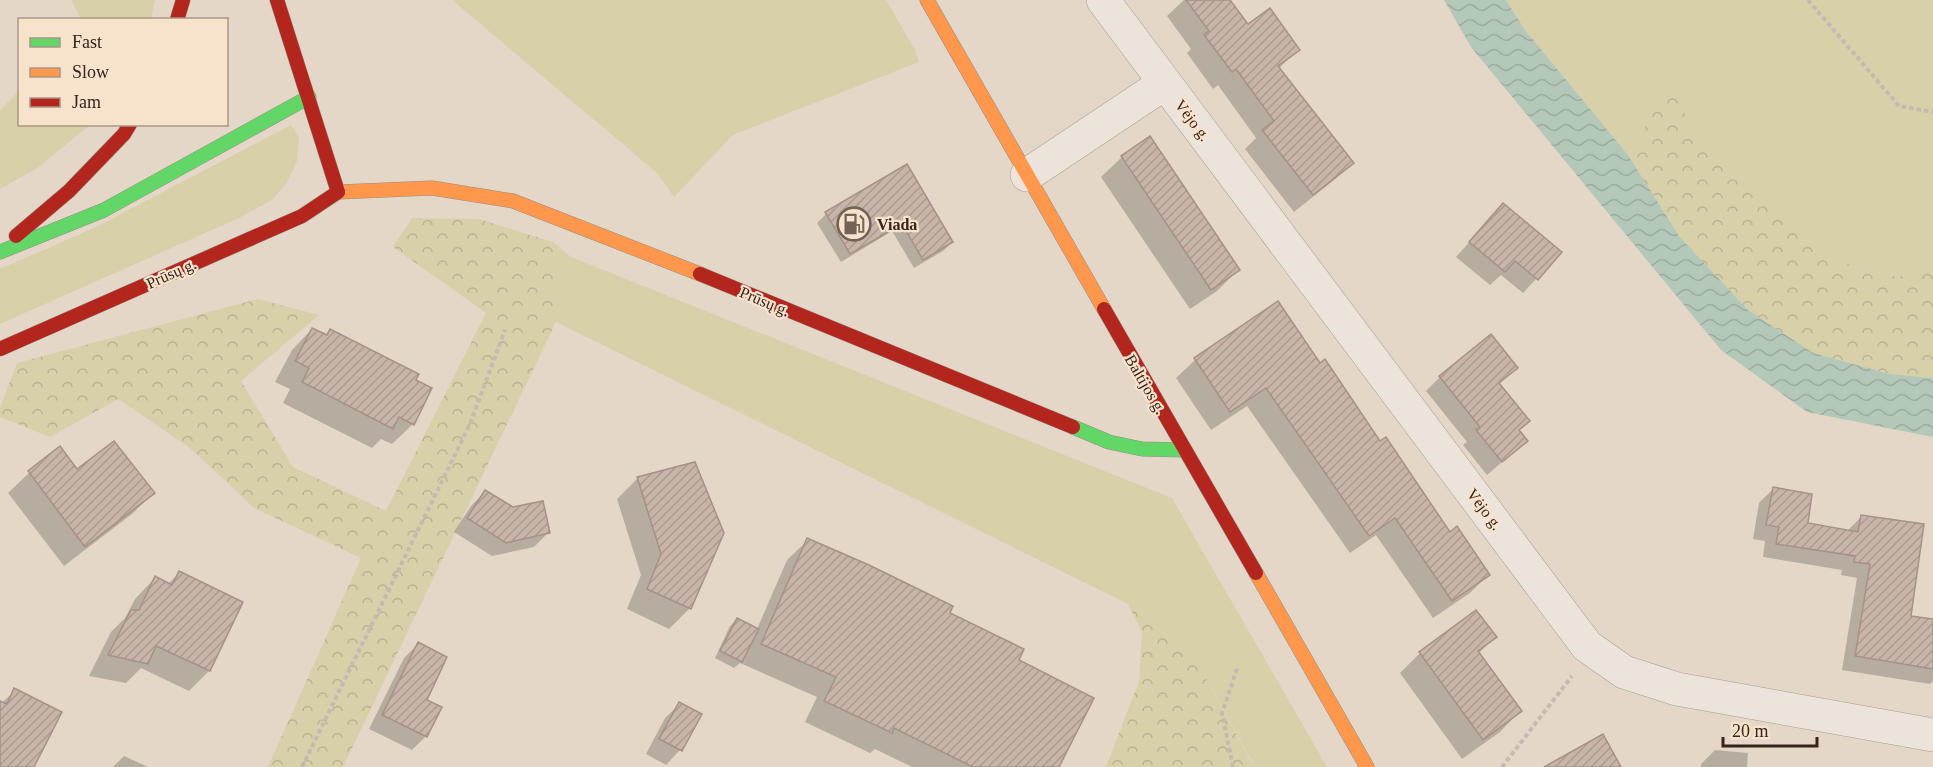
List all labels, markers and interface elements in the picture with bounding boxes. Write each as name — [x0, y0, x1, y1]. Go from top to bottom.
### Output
legend — [18, 18, 228, 126]
text: Fast — [72, 32, 102, 52]
text: Slow — [72, 62, 109, 82]
text: Jam — [72, 92, 101, 112]
street label: Vėjo g. — [1171, 96, 1214, 145]
fuel station icon: Viada — [836, 206, 872, 242]
place label: Viada — [877, 216, 917, 233]
street label: Prūsų g. — [144, 255, 199, 293]
street label: Prūsų g. — [737, 283, 792, 320]
street label: Baltijos g. — [1121, 352, 1169, 417]
street label: Vėjo g. — [1463, 485, 1506, 534]
scale bar — [1723, 710, 1818, 748]
text: 20 m — [1732, 721, 1769, 741]

